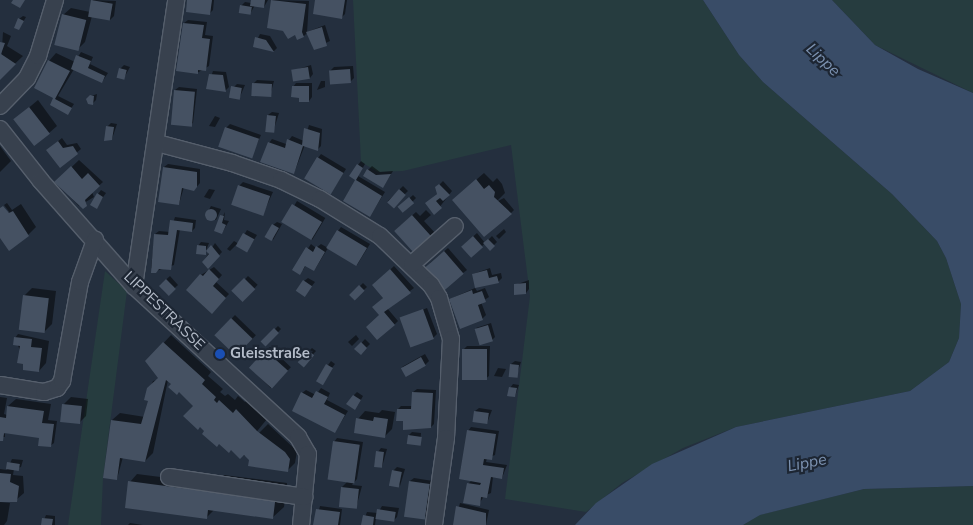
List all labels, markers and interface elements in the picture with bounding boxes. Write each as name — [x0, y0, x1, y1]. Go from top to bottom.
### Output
water label: Lippe — [802, 39, 844, 81]
street label: LIPPESTRASSE — [120, 268, 208, 354]
place label: Gleisstraße — [230, 345, 310, 363]
marker: Gleisstraße — [214, 348, 226, 360]
water label: Lippe — [786, 450, 828, 476]

